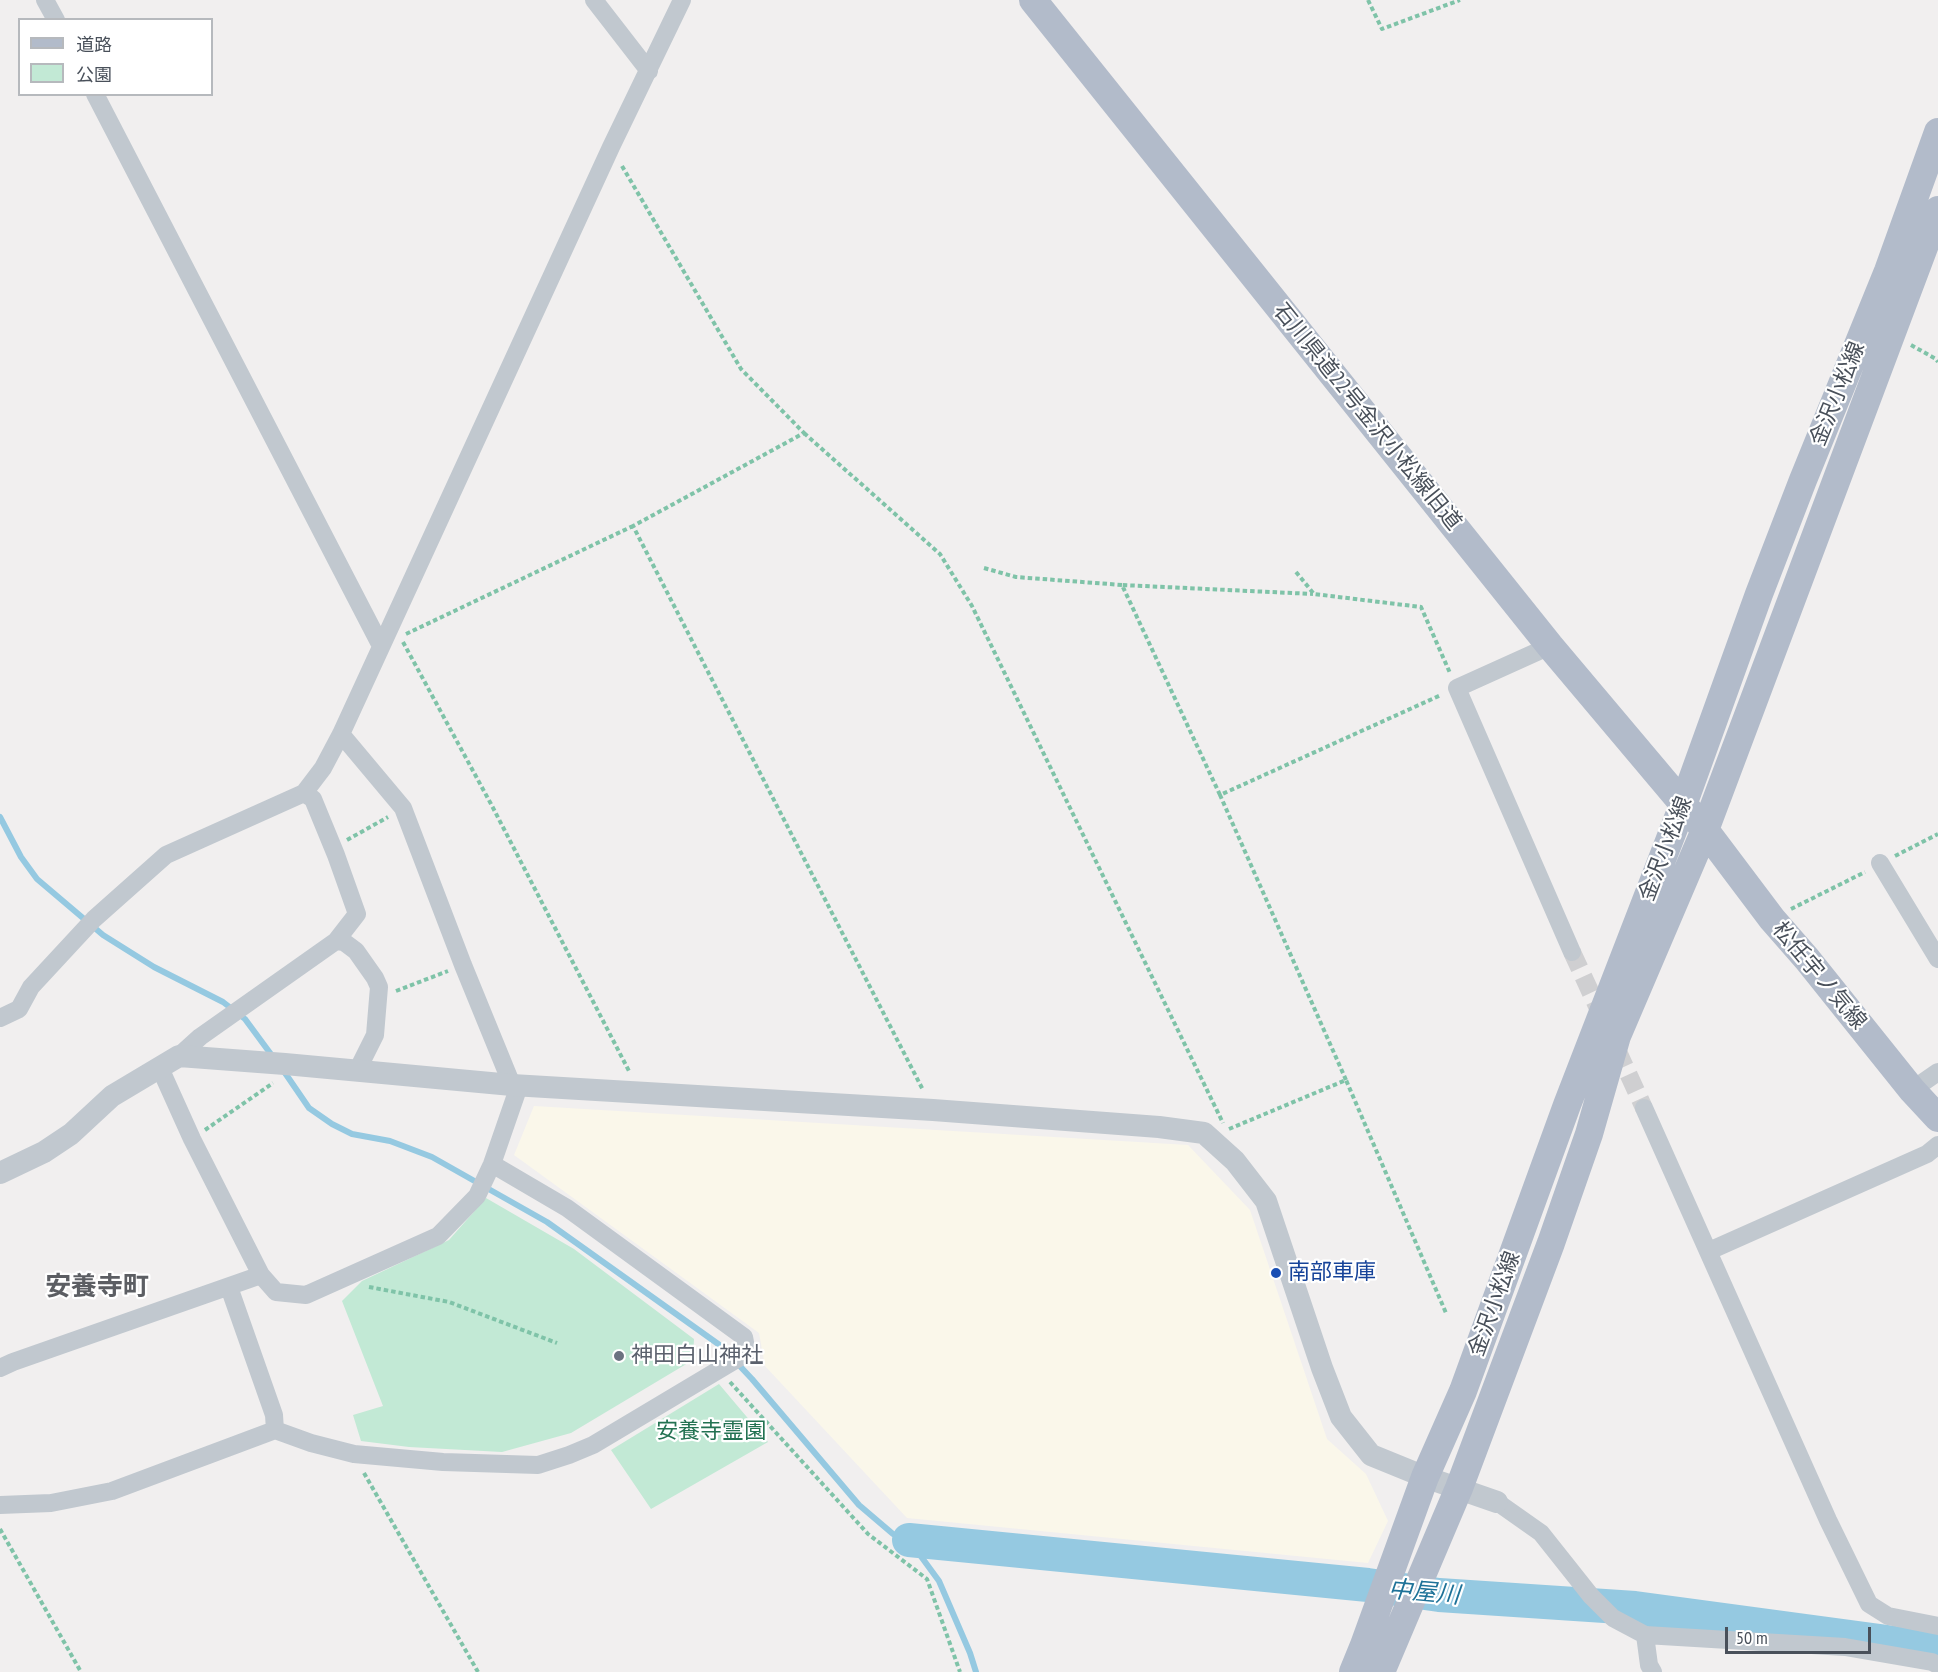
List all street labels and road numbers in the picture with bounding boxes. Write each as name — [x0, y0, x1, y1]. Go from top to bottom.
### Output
street label: 石川県道22号金沢小松線旧道 — [1267, 298, 1467, 536]
street label: 金沢小松線 — [1805, 338, 1871, 450]
street label: 金沢小松線 — [1634, 793, 1698, 905]
street label: 松任宇ノ気線 — [1766, 917, 1872, 1035]
street label: 金沢小松線 — [1464, 1248, 1526, 1360]

